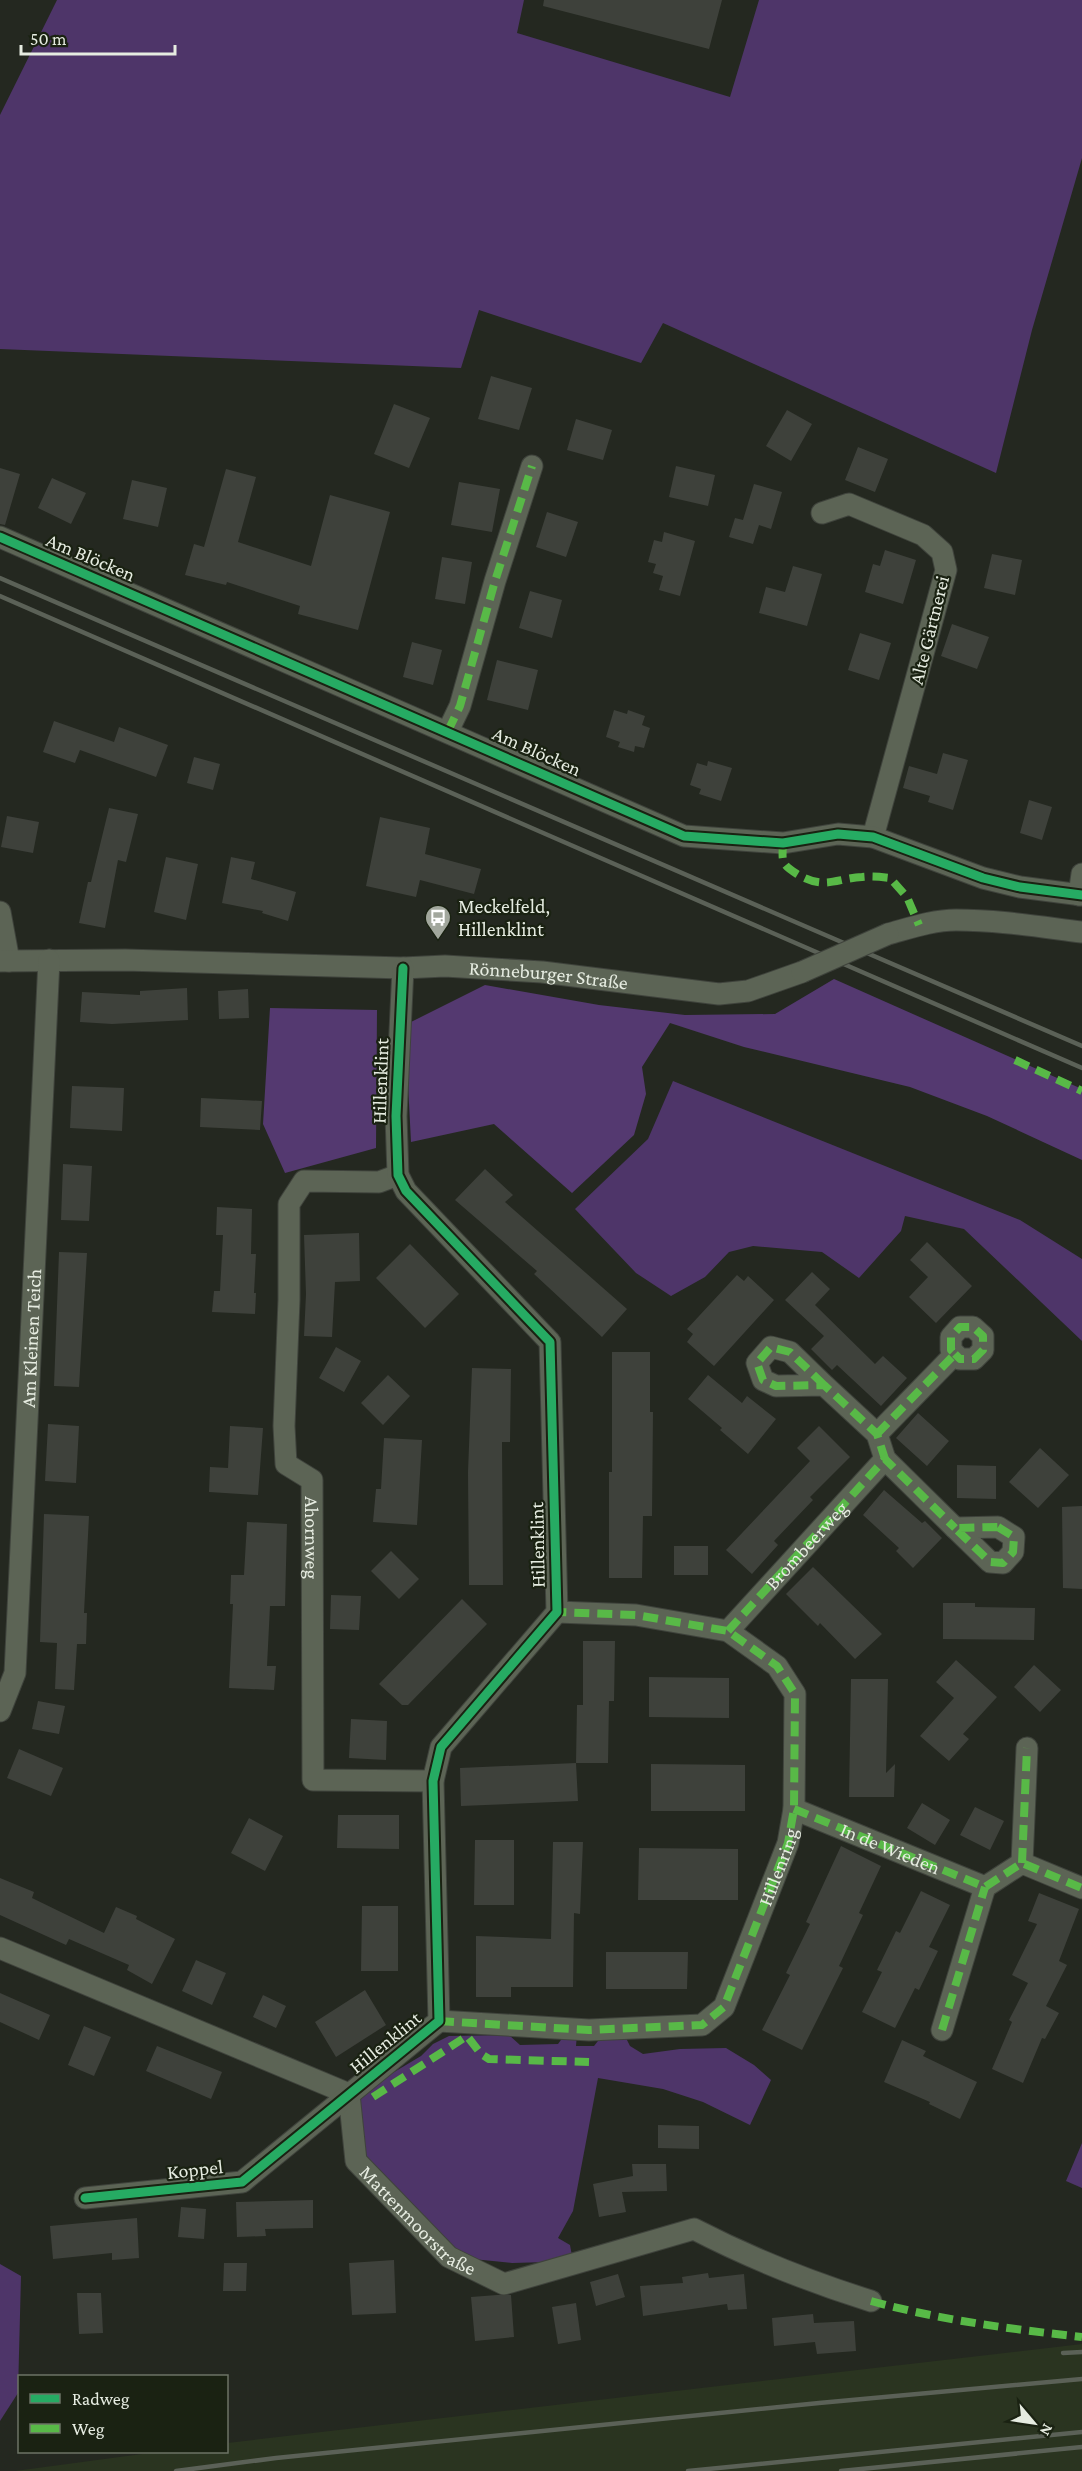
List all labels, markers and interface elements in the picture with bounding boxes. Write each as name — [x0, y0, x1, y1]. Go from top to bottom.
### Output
scale bar — [21, 18, 176, 56]
text: 50 m — [30, 29, 67, 49]
street label: Am Blöcken — [43, 528, 139, 586]
street label: Alte Gärtnerei — [905, 573, 953, 687]
street label: Am Blöcken — [489, 722, 585, 780]
place label: Meckelfeld, Hillenklint — [458, 895, 550, 940]
bus stop icon: Meckelfeld, Hillenklint — [423, 903, 453, 941]
street label: Rönneburger Straße — [468, 956, 629, 994]
street label: Hillenklint — [368, 1037, 393, 1124]
street label: Am Kleinen Teich — [17, 1268, 45, 1408]
street label: Ahornweg — [300, 1496, 323, 1579]
street label: Brombeerweg — [760, 1496, 853, 1594]
street label: Hillenklint — [525, 1502, 549, 1588]
street label: In de Wieden — [837, 1818, 944, 1879]
street label: Hillenring — [754, 1826, 802, 1909]
street label: Hillenklint — [345, 2006, 426, 2078]
street label: Koppel — [166, 2155, 224, 2184]
street label: Mattenmoorstraße — [355, 2161, 480, 2280]
legend — [18, 2375, 228, 2453]
text: Radweg — [72, 2389, 130, 2409]
north arrow — [1004, 2393, 1064, 2453]
text: Weg — [72, 2419, 105, 2439]
text: N — [1037, 2421, 1057, 2439]

